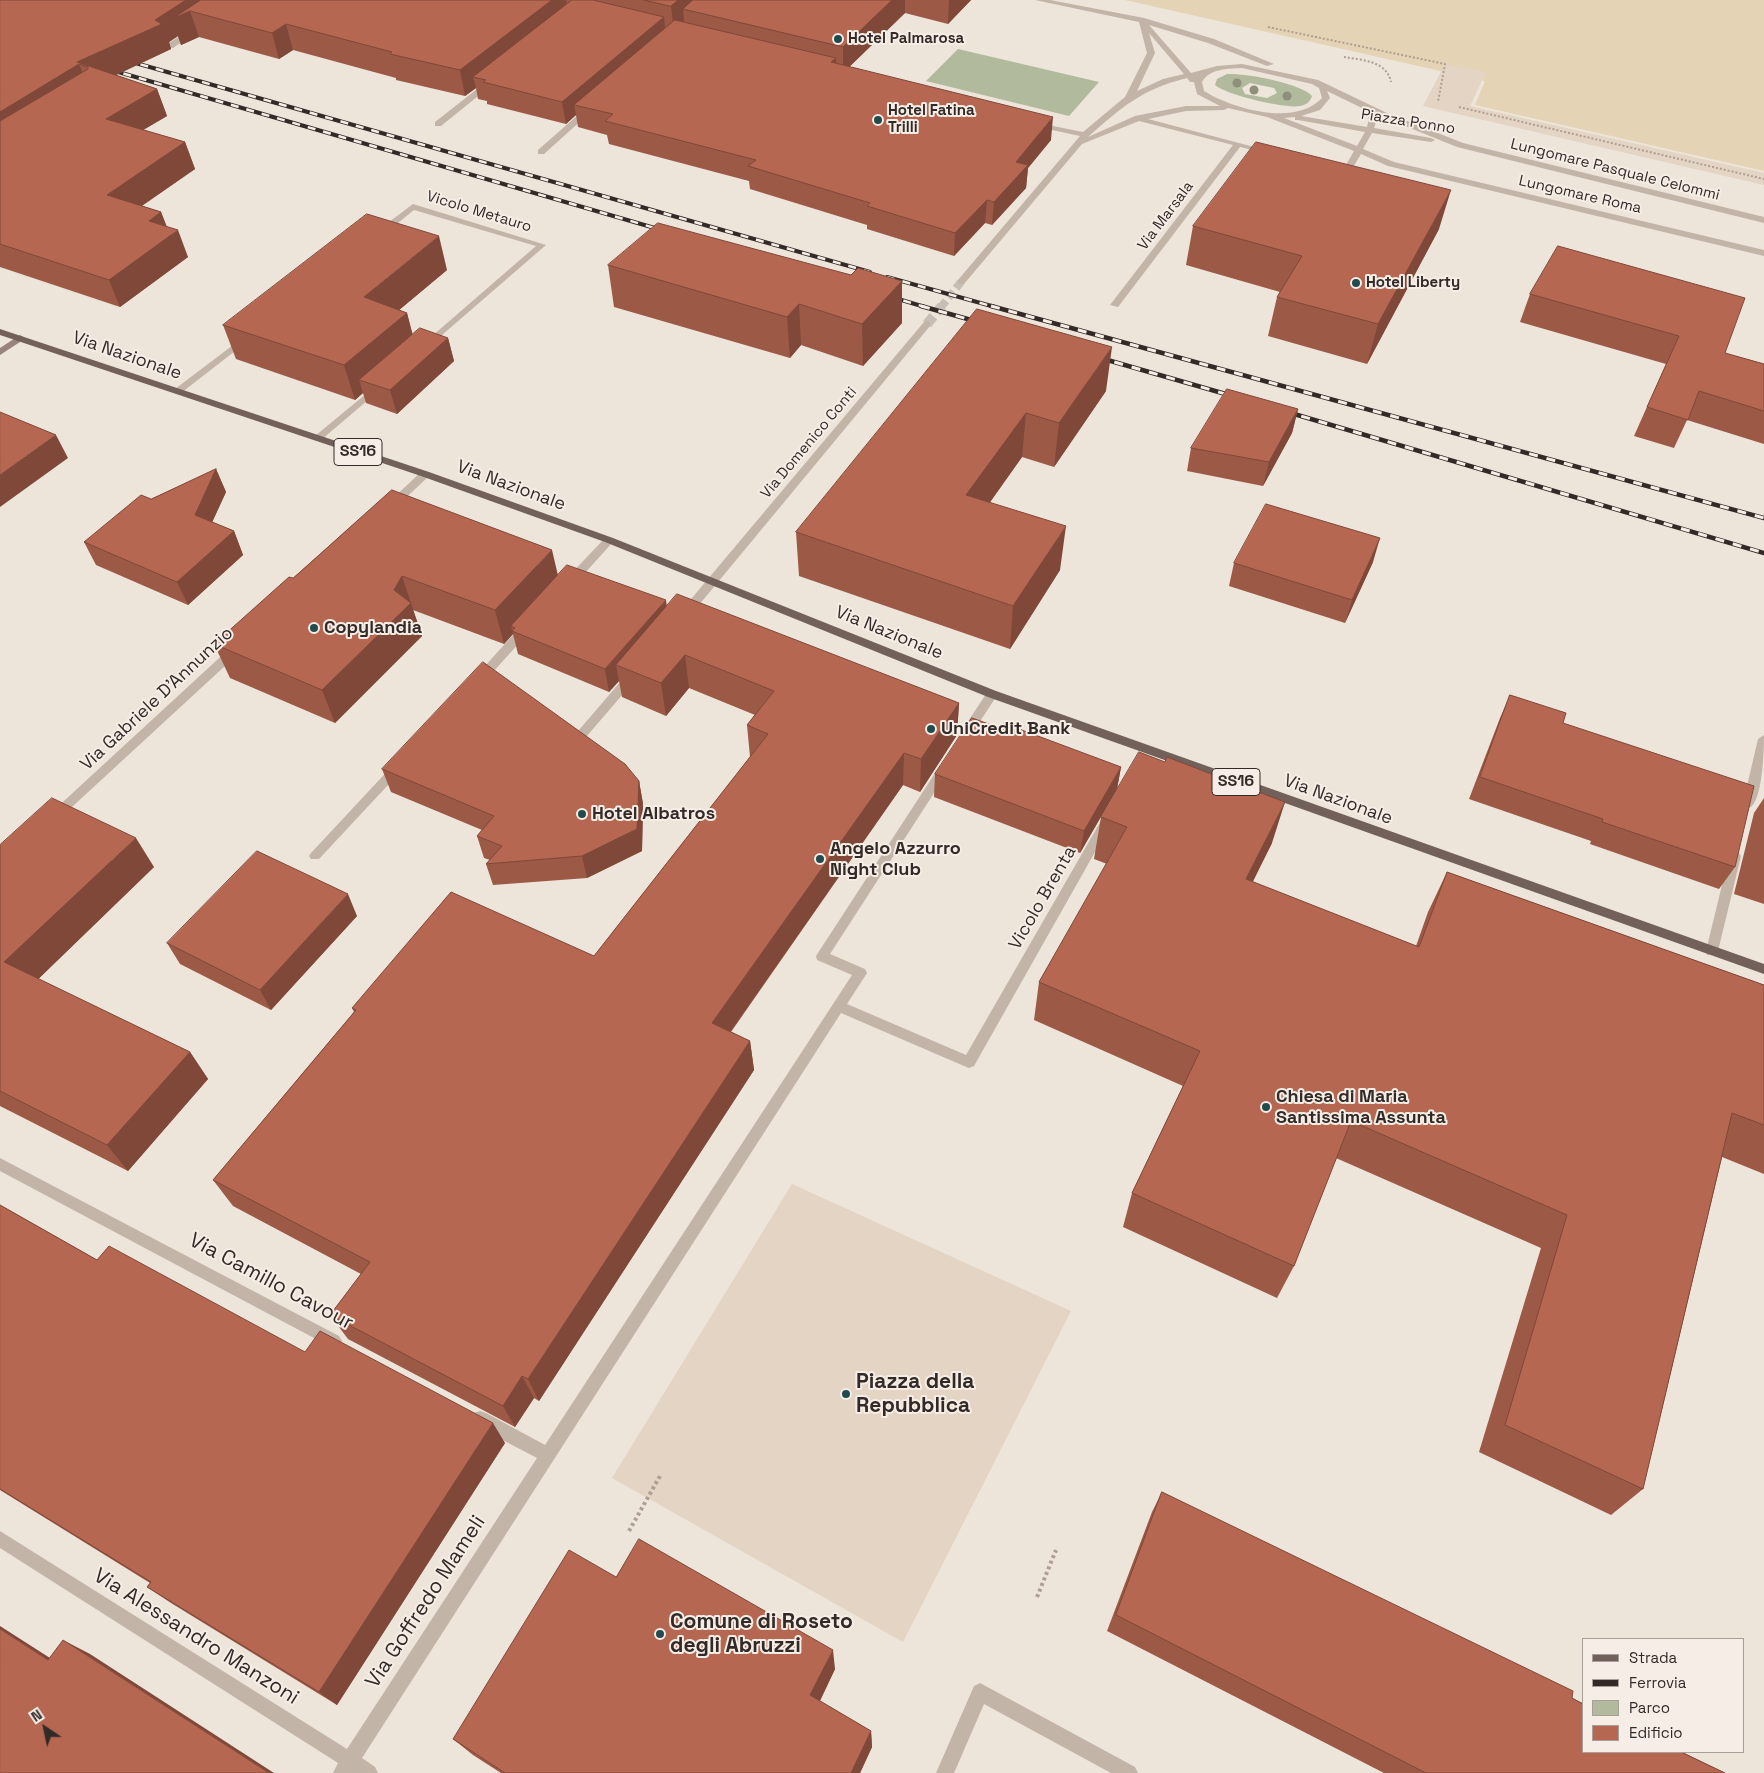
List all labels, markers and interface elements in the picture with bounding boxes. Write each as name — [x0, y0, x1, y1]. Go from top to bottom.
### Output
place label: Hotel Palmarosa — [848, 30, 964, 48]
marker: Hotel Palmarosa — [832, 33, 844, 45]
place label: Hotel Fatina Trilli — [888, 102, 975, 137]
street label: Piazza Ponno — [1360, 106, 1456, 138]
marker: Hotel Fatina Trilli — [872, 114, 884, 126]
street label: Lungomare Pasquale Celommi — [1508, 135, 1722, 205]
street label: Lungomare Roma — [1517, 172, 1643, 218]
street label: Via Marsala — [1134, 178, 1198, 254]
street label: Vicolo Metauro — [424, 188, 534, 236]
place label: Hotel Liberty — [1366, 274, 1460, 292]
marker: Hotel Liberty — [1350, 277, 1362, 289]
street label: Via Nazionale — [69, 327, 185, 385]
street label: Via Domenico Conti — [757, 384, 861, 502]
road number: SS16 — [334, 438, 382, 466]
street label: Via Nazionale — [454, 456, 568, 516]
street label: Via Nazionale — [832, 602, 946, 664]
place label: Copylandia — [324, 617, 422, 639]
marker: Copylandia — [308, 622, 320, 634]
street label: Via Gabriele D'Annunzio — [76, 623, 238, 775]
place label: UniCredit Bank — [941, 718, 1070, 740]
marker: UniCredit Bank — [925, 723, 937, 735]
road number: SS16 — [1212, 769, 1260, 796]
street label: Via Nazionale — [1281, 770, 1395, 830]
place label: Hotel Albatros — [592, 803, 715, 825]
marker: Hotel Albatros — [576, 808, 588, 820]
place label: Angelo Azzurro Night Club — [830, 838, 961, 881]
street label: Vicolo Brenta — [1005, 842, 1081, 954]
marker: Angelo Azzurro Night Club — [814, 853, 826, 865]
place label: Chiesa di Maria Santissima Assunta — [1276, 1086, 1446, 1128]
marker: Chiesa di Maria Santissima Assunta — [1260, 1101, 1272, 1113]
street label: Via Camillo Cavour — [184, 1228, 358, 1336]
place label: Piazza della Repubblica — [856, 1369, 974, 1419]
marker: Piazza della Repubblica — [840, 1388, 852, 1400]
street label: Via Goffredo Mameli — [361, 1511, 491, 1693]
street label: Via Alessandro Manzoni — [89, 1563, 303, 1711]
place label: Comune di Roseto degli Abruzzi — [670, 1609, 853, 1659]
marker: Comune di Roseto degli Abruzzi — [654, 1628, 666, 1640]
legend — [1582, 1638, 1744, 1753]
text: Strada — [1629, 1648, 1677, 1667]
text: Ferrovia — [1629, 1673, 1686, 1692]
text: Parco — [1629, 1698, 1670, 1717]
north arrow — [20, 1703, 70, 1753]
text: N — [28, 1705, 46, 1726]
text: Edificio — [1629, 1723, 1683, 1742]

